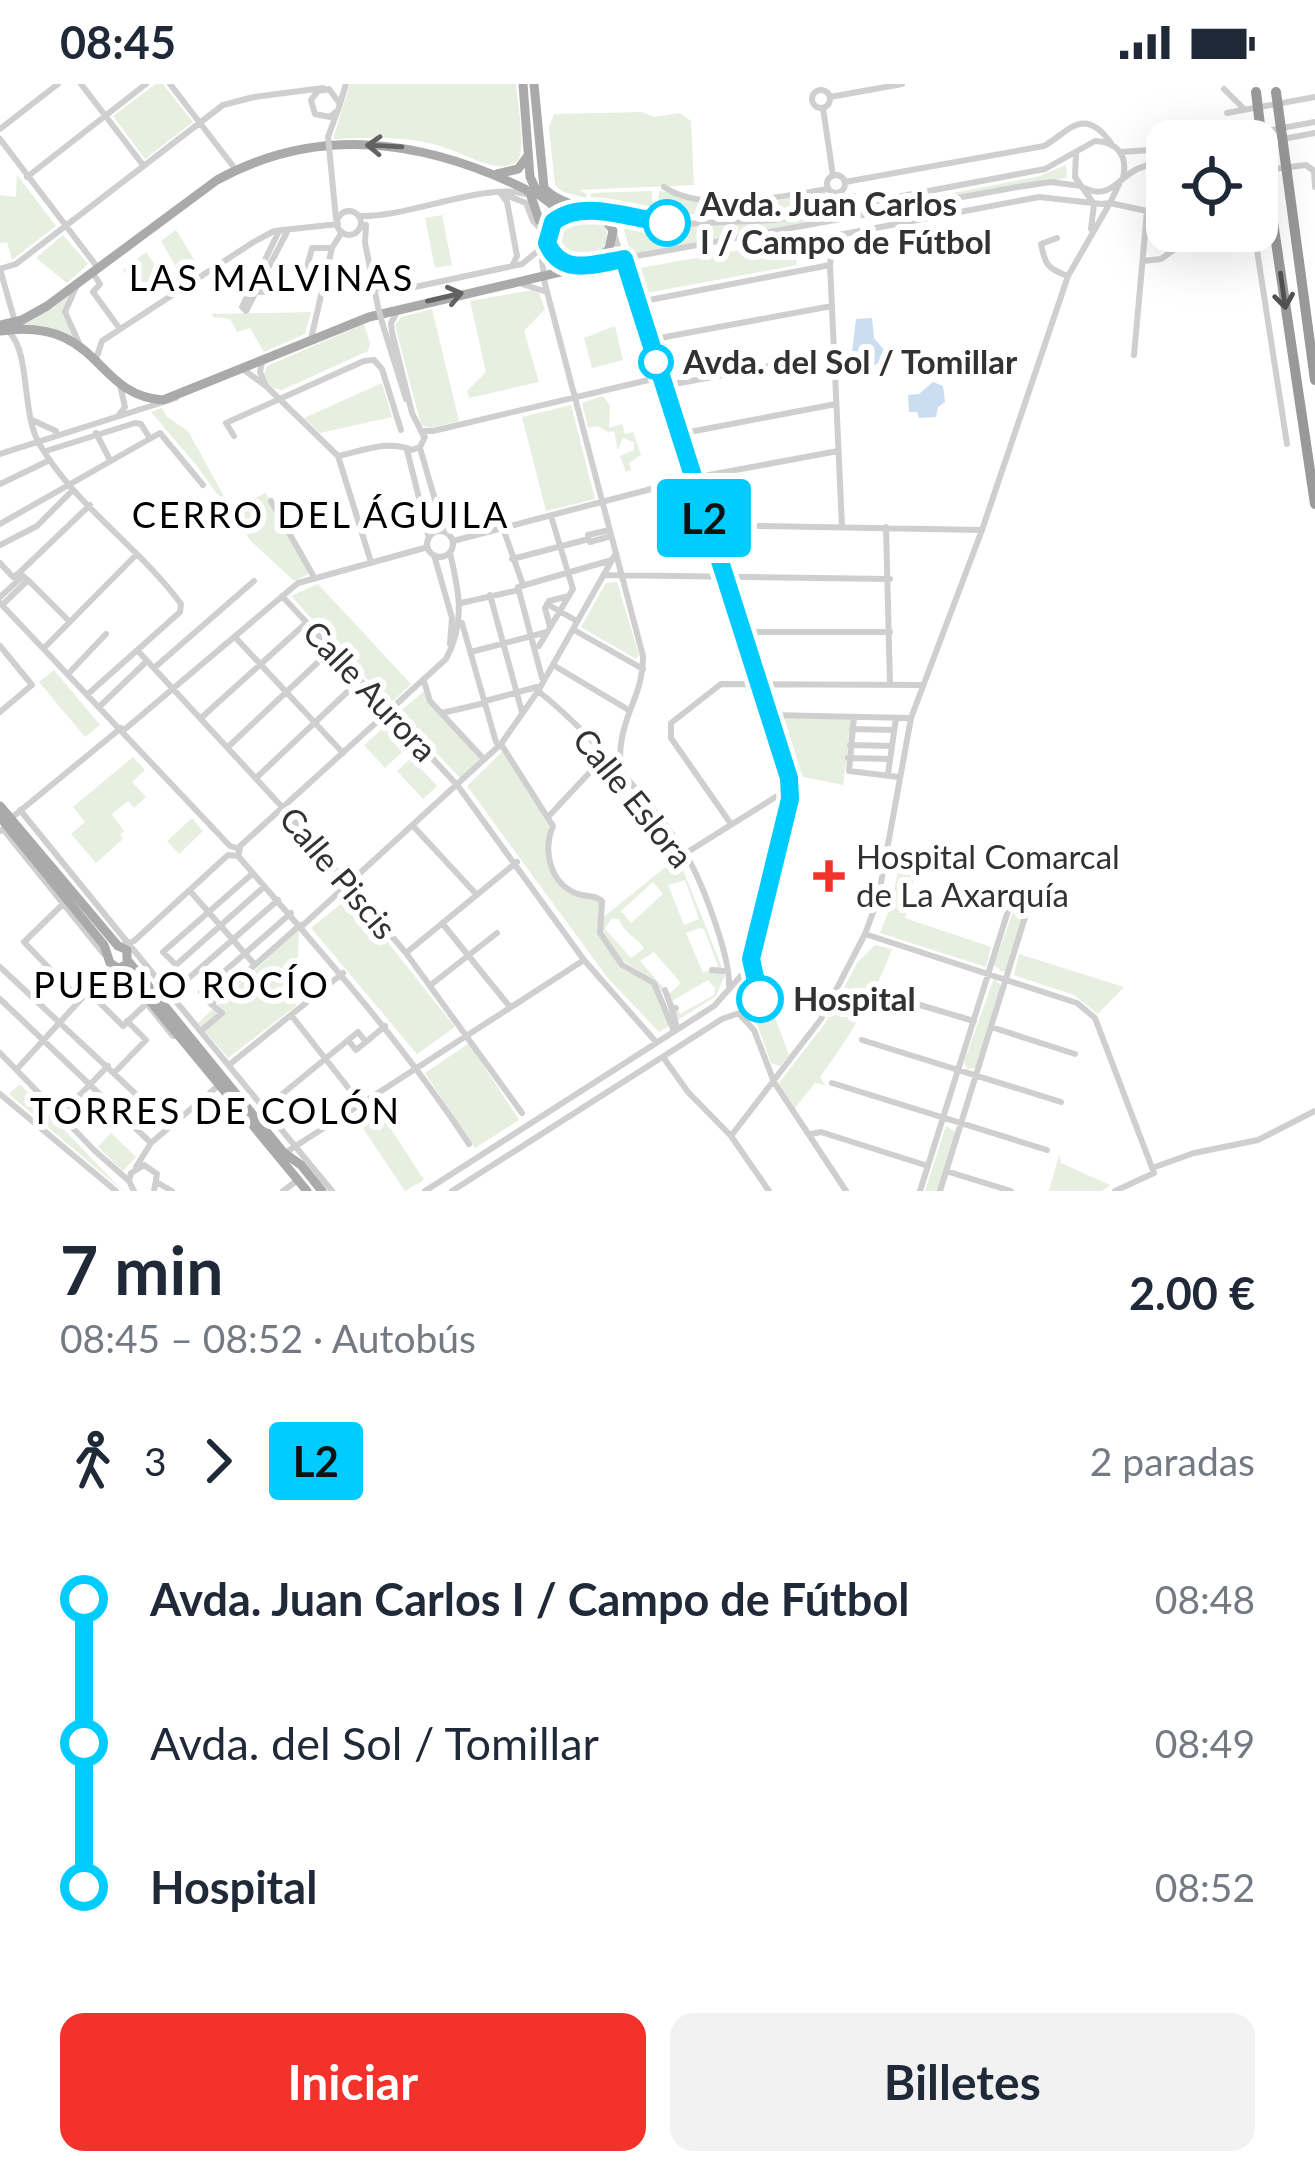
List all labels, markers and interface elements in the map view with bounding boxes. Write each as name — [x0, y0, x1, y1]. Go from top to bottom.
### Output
text: 08:45 — [60, 15, 176, 69]
map controls — [1146, 120, 1278, 252]
button: locate — [1146, 120, 1278, 252]
one-way arrow — [365, 134, 404, 157]
place label: Avda. Juan Carlos I / Campo de Fútbol — [699, 183, 992, 261]
marker: Avda. Juan Carlos I / Campo de Fútbol — [645, 201, 689, 245]
district label: LAS MALVINAS — [129, 255, 415, 299]
one-way arrow — [1272, 271, 1295, 310]
one-way arrow — [426, 285, 464, 307]
place label: Avda. del Sol / Tomillar — [682, 341, 1018, 381]
marker: Avda. del Sol / Tomillar — [640, 346, 672, 378]
line badge: L2 — [650, 479, 758, 557]
district label: CERRO DEL ÁGUILA — [132, 492, 510, 536]
text: L2 — [681, 493, 727, 543]
street label: Calle Aurora — [296, 612, 446, 769]
street label: Calle Eslora — [565, 720, 702, 875]
street label: Calle Piscis — [272, 798, 405, 946]
place label: Hospital Comarcal de La Axarquía — [856, 836, 1120, 914]
marker: Hospital Comarcal de La Axarquía — [813, 860, 845, 892]
district label: PUEBLO ROCÍO — [33, 962, 331, 1006]
marker: Hospital — [738, 977, 782, 1021]
place label: Hospital — [793, 978, 916, 1018]
district label: TORRES DE COLÓN — [30, 1088, 402, 1132]
text: 7 min — [60, 1230, 224, 1309]
text: 2.00 € — [1129, 1266, 1255, 1320]
text: 08:45 – 08:52 · Autobús — [60, 1315, 476, 1361]
icon: walk — [60, 1428, 126, 1494]
icon: forward — [185, 1428, 251, 1494]
text: L2 — [293, 1436, 339, 1486]
text: 3 — [144, 1438, 167, 1484]
text: 2 paradas — [1090, 1438, 1255, 1484]
text: Avda. Juan Carlos I / Campo de Fútbol — [150, 1572, 909, 1626]
text: 08:48 — [1155, 1576, 1255, 1622]
text: Avda. del Sol / Tomillar — [150, 1716, 599, 1770]
text: 08:49 — [1155, 1720, 1255, 1766]
text: Hospital — [150, 1860, 317, 1914]
text: 08:52 — [1155, 1864, 1255, 1910]
button: Iniciar — [60, 2013, 646, 2151]
button: Billetes — [670, 2013, 1255, 2151]

